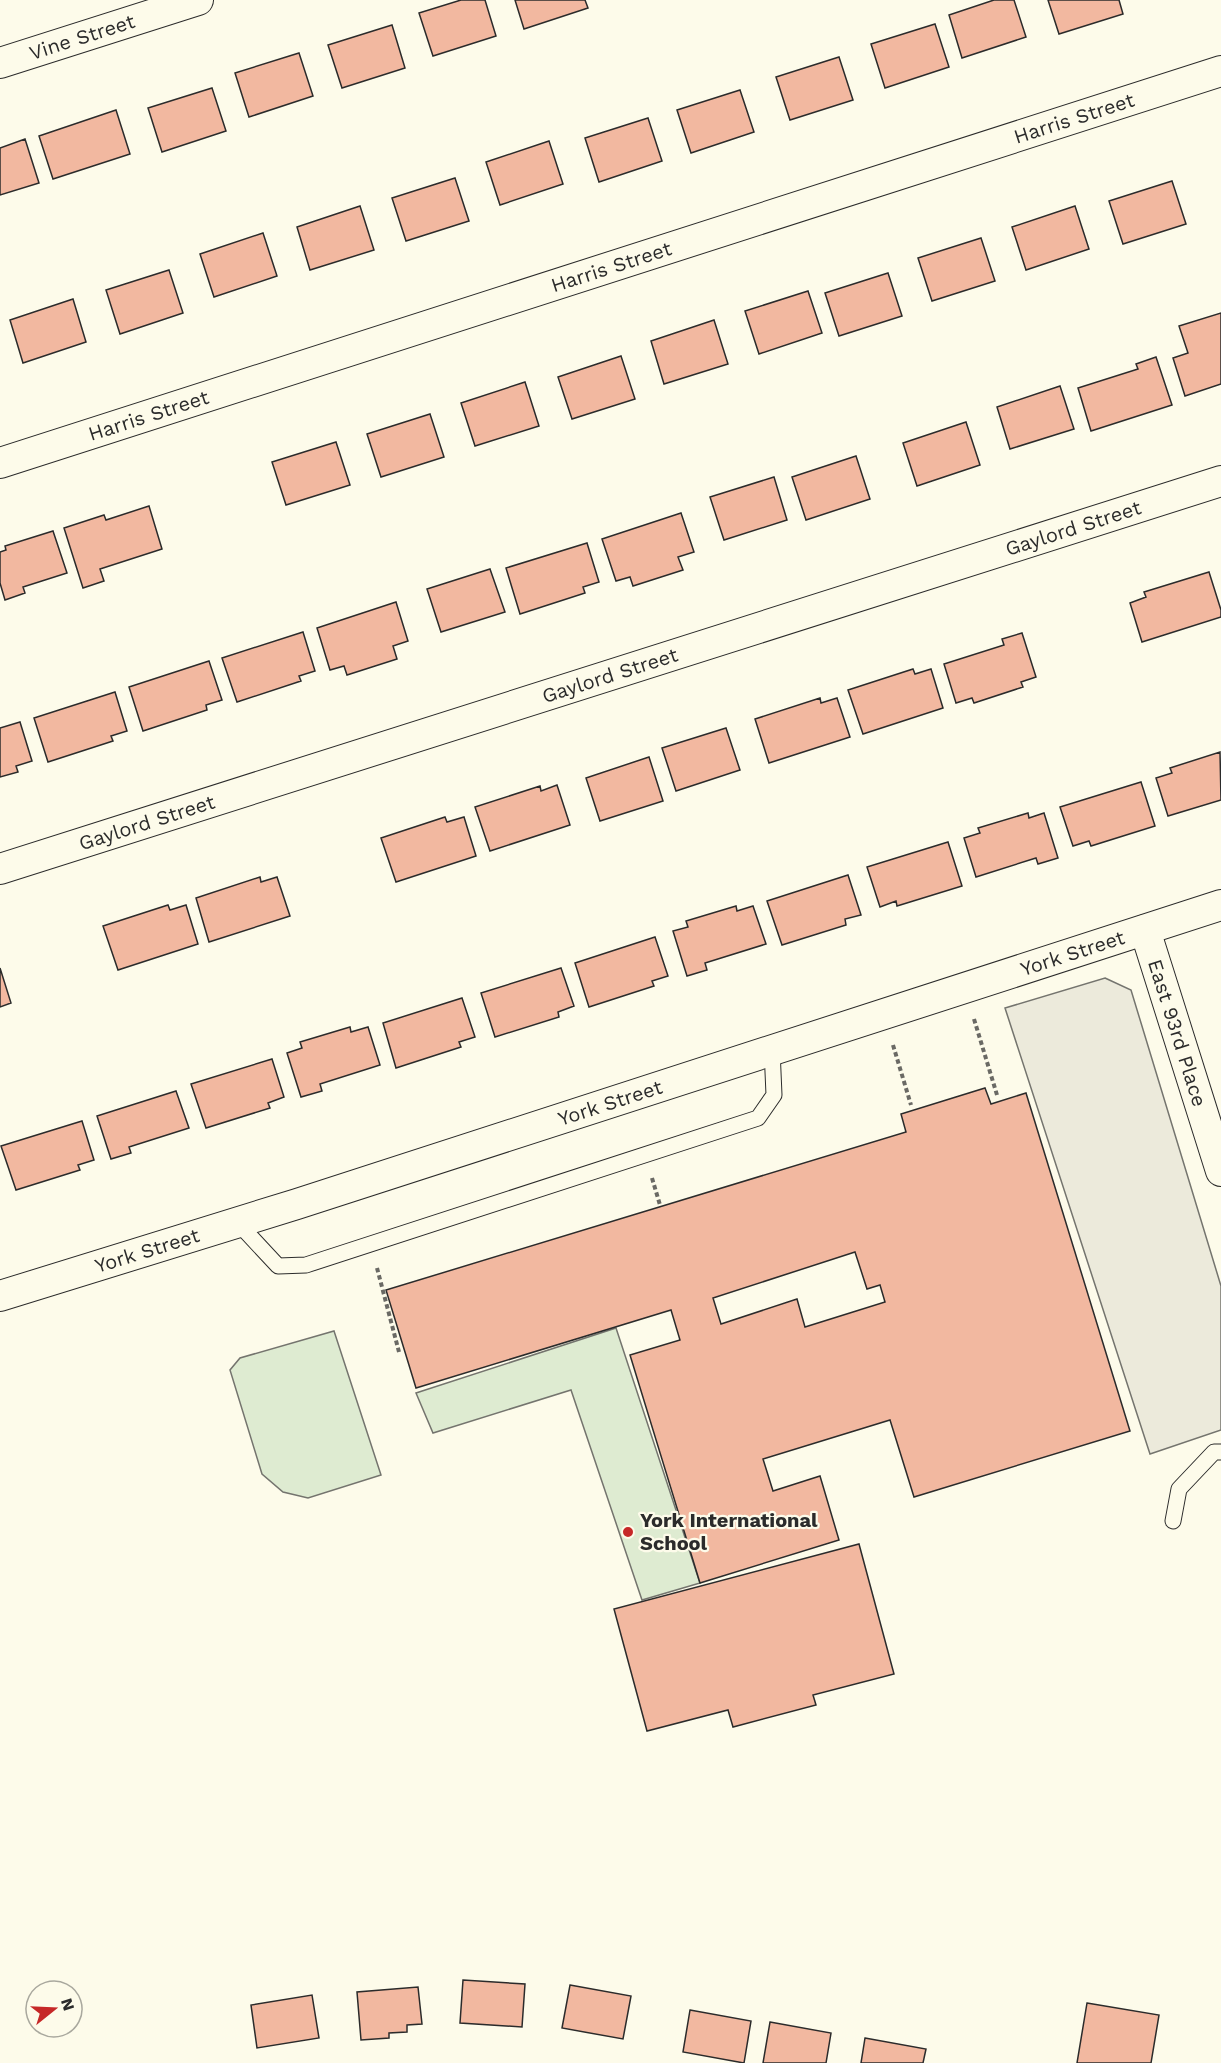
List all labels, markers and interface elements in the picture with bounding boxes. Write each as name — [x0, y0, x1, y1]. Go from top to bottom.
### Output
street label: Vine Street — [26, 9, 138, 65]
street label: Harris Street — [1011, 87, 1138, 149]
street label: Harris Street — [548, 236, 675, 297]
street label: Harris Street — [85, 385, 212, 446]
street label: Gaylord Street — [1002, 495, 1145, 561]
street label: Gaylord Street — [539, 642, 681, 708]
street label: Gaylord Street — [76, 789, 218, 855]
street label: York Street — [1017, 925, 1128, 981]
street label: East 93rd Place — [1143, 956, 1212, 1110]
street label: York Street — [555, 1074, 666, 1131]
street label: York Street — [92, 1223, 203, 1278]
place label: York International School — [640, 1508, 818, 1555]
marker: York International School — [621, 1525, 635, 1539]
north arrow — [24, 1979, 84, 2039]
text: N — [57, 1996, 79, 2013]

